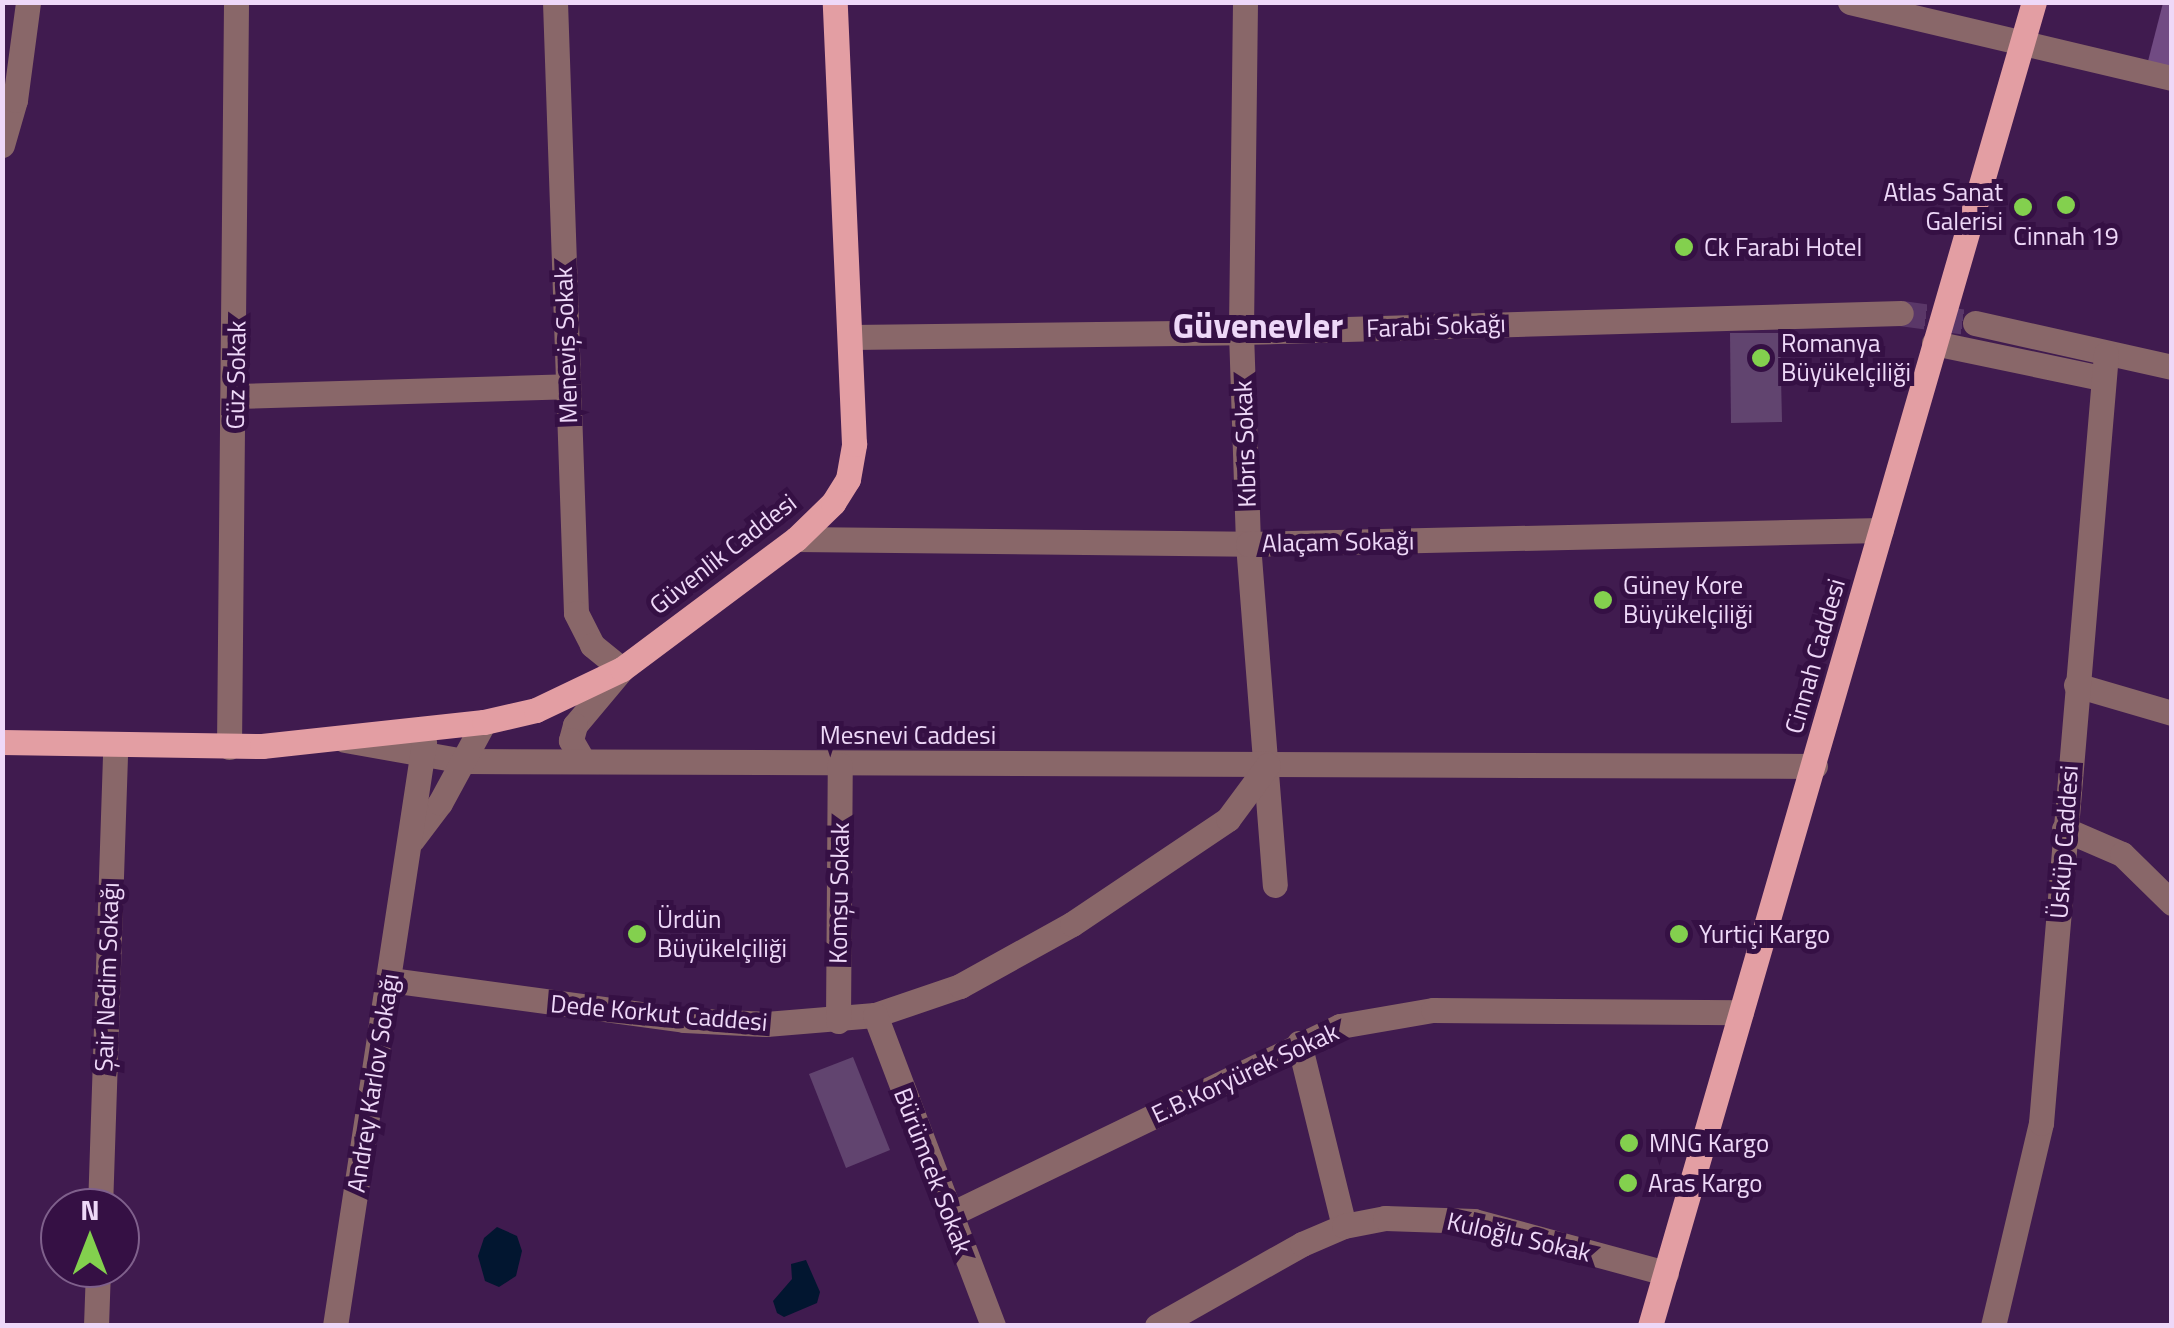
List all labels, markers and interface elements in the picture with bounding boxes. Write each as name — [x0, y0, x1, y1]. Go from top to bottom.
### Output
place label: Atlas Sanat Galerisi — [1883, 178, 2003, 237]
marker: Cinnah 19 — [2055, 194, 2077, 216]
marker: Atlas Sanat Galerisi — [2012, 196, 2034, 218]
place label: Cinnah 19 — [2013, 221, 2119, 251]
place label: Ck Farabi Hotel — [1704, 232, 1862, 262]
marker: Ck Farabi Hotel — [1673, 236, 1695, 258]
street label: Meneviş Sokak — [548, 266, 584, 424]
district label: Güvenevler — [1173, 304, 1343, 346]
street label: Farabi Sokağı — [1366, 309, 1506, 343]
street label: Güz Sokak — [220, 320, 252, 430]
place label: Romanya Büyükelçiliği — [1781, 329, 1911, 388]
marker: Romanya Büyükelçiliği — [1750, 347, 1772, 369]
street label: Kıbrıs Sokak — [1228, 380, 1262, 508]
street label: Güvenlik Caddesi — [644, 488, 802, 620]
street label: Alaçam Sokağı — [1261, 526, 1415, 558]
place label: Güney Kore Büyükelçiliği — [1623, 571, 1753, 630]
street label: Cinnah Caddesi — [1779, 575, 1851, 737]
marker: Güney Kore Büyükelçiliği — [1592, 589, 1614, 611]
street label: Mesnevi Caddesi — [820, 720, 996, 750]
street label: Üsküp Caddesi — [2044, 764, 2084, 920]
street label: Komşu Sokak — [823, 822, 855, 964]
street label: Şair Nedim Sokağı — [89, 882, 125, 1072]
place label: Ürdün Büyükelçiliği — [657, 905, 787, 964]
place label: Yurtiçi Kargo — [1699, 919, 1830, 949]
marker: Ürdün Büyükelçiliği — [626, 923, 648, 945]
marker: Yurtiçi Kargo — [1668, 923, 1690, 945]
street label: Andrey Karlov Sokağı — [341, 971, 405, 1195]
street label: Dede Korkut Caddesi — [549, 989, 769, 1037]
street label: E.B.Koryürek Sokak — [1147, 1017, 1343, 1129]
street label: Bürümcek Sokak — [888, 1084, 978, 1258]
place label: MNG Kargo — [1649, 1128, 1769, 1158]
marker: MNG Kargo — [1618, 1132, 1640, 1154]
place label: Aras Kargo — [1648, 1168, 1762, 1198]
marker: Aras Kargo — [1617, 1172, 1639, 1194]
north arrow — [40, 1188, 140, 1288]
text: N — [80, 1188, 100, 1231]
street label: Kuloğlu Sokak — [1444, 1206, 1594, 1268]

